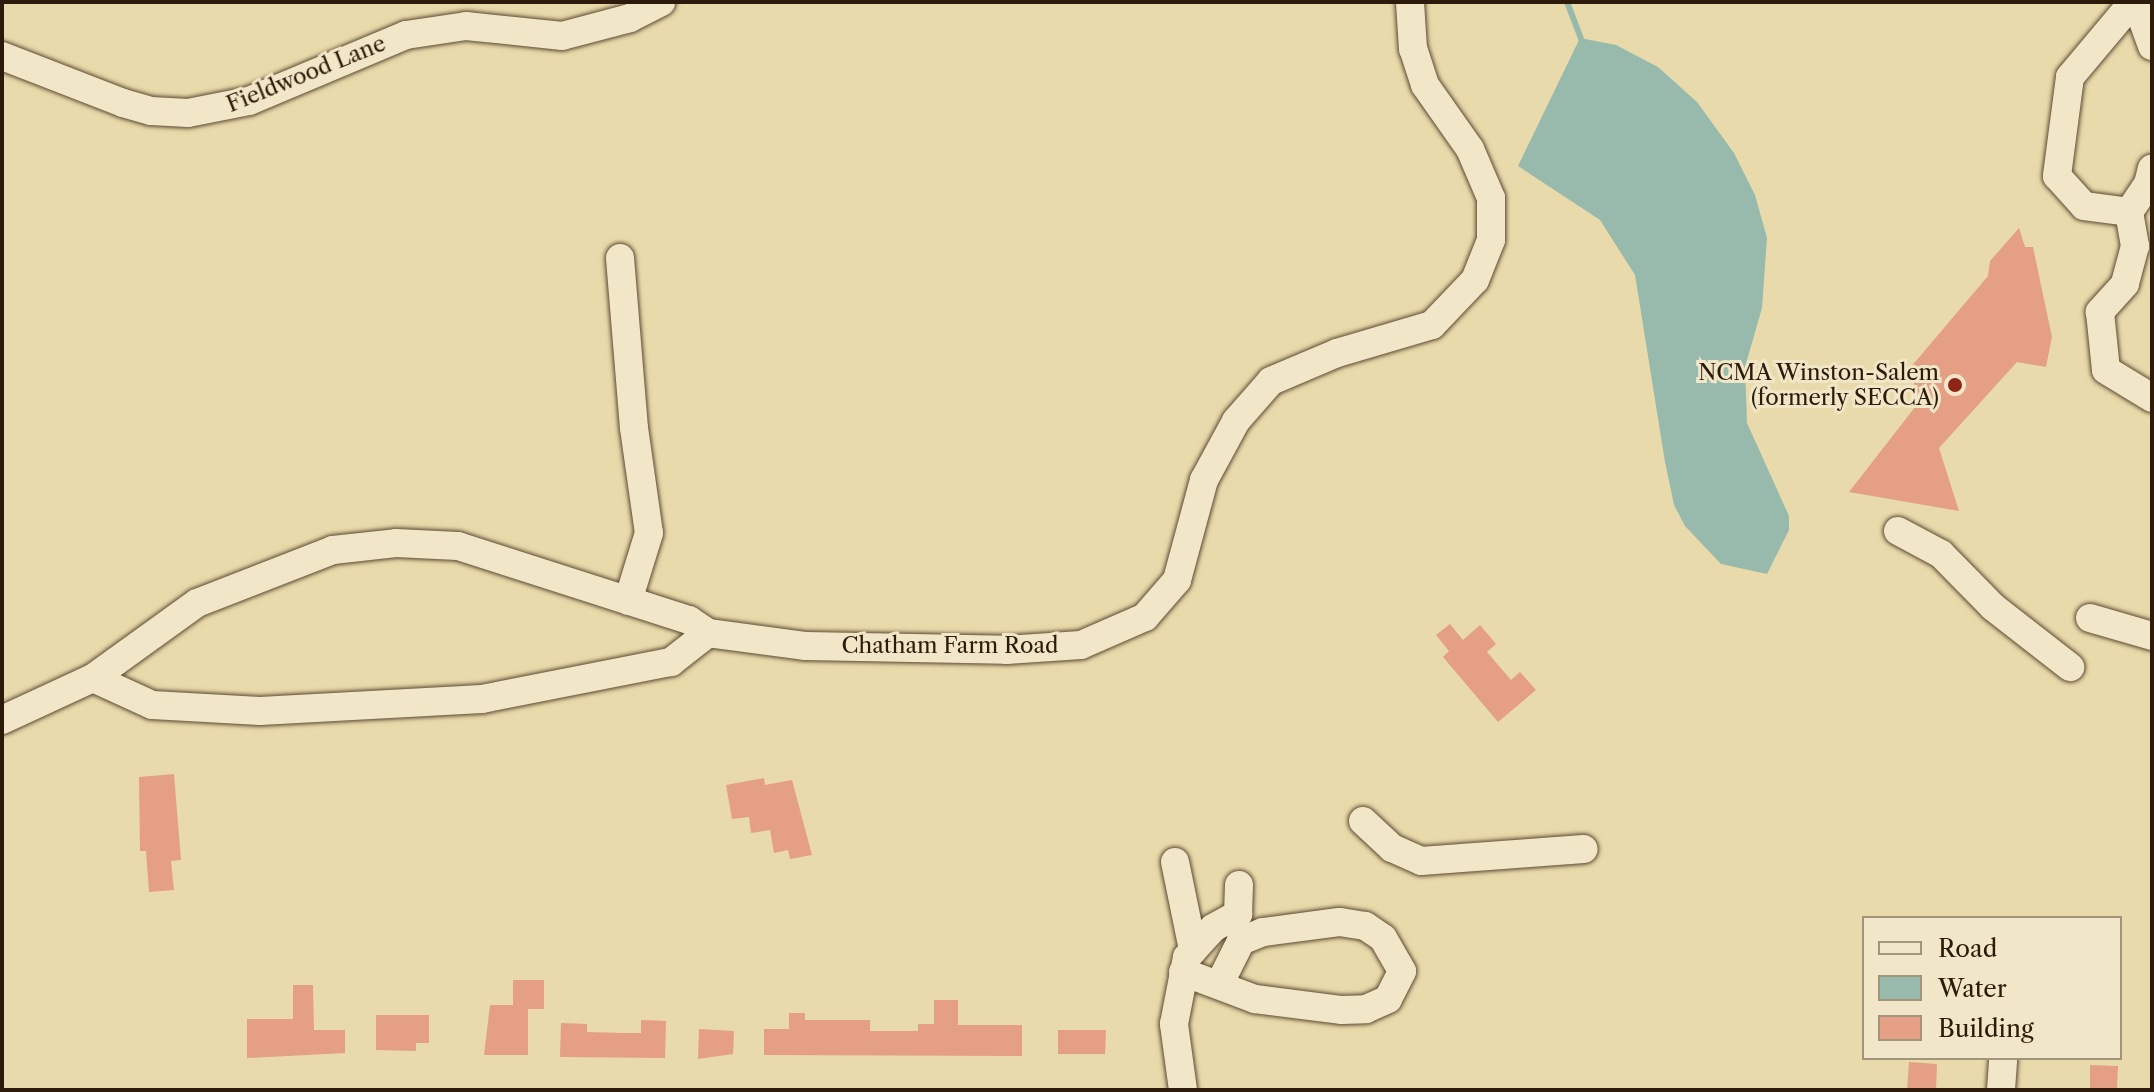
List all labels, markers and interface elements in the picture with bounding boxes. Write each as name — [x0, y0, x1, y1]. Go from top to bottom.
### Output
street label: Fieldwood Lane — [223, 30, 389, 118]
place label: NCMA Winston-Salem (formerly SECCA) — [1697, 359, 1939, 410]
marker: NCMA Winston-Salem (formerly SECCA) — [1946, 376, 1964, 394]
street label: Chatham Farm Road — [842, 633, 1058, 659]
legend — [1862, 916, 2122, 1060]
text: Road — [1938, 934, 1997, 963]
text: Water — [1938, 974, 2007, 1003]
text: Building — [1938, 1014, 2034, 1043]

